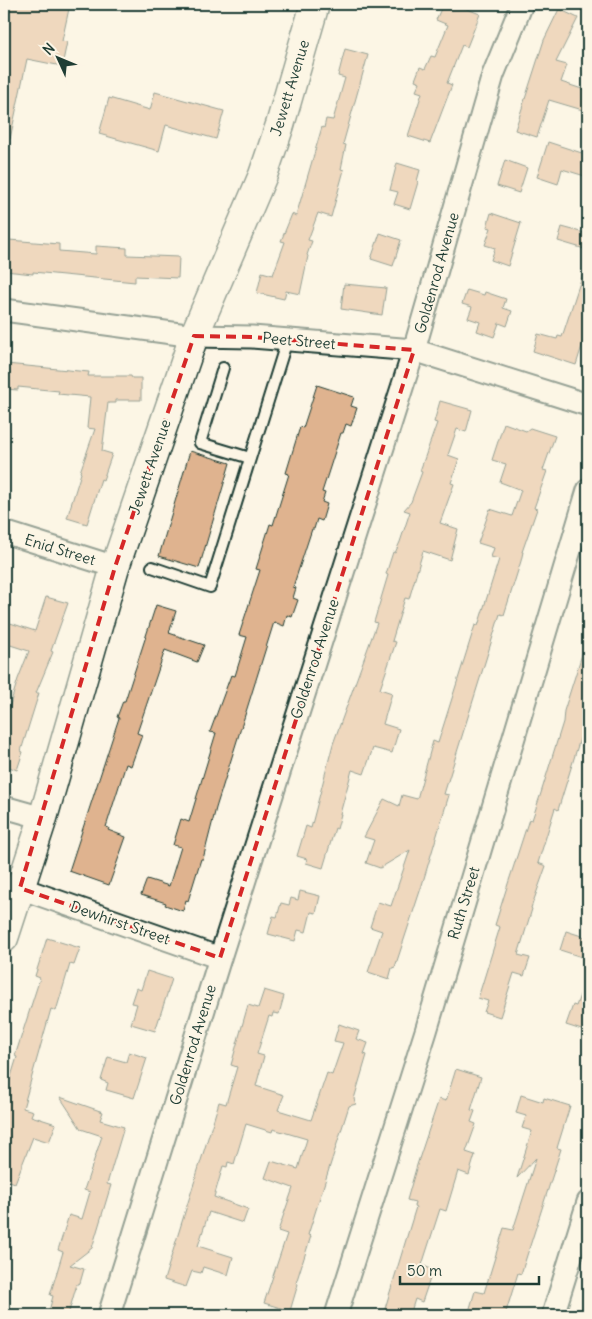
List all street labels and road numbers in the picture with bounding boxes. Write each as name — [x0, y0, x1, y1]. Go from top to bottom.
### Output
street label: Jewett Avenue — [266, 37, 313, 138]
street label: Goldenrod Avenue — [410, 210, 463, 336]
street label: Peet Street — [262, 328, 336, 353]
street label: Jewett Avenue — [124, 417, 175, 517]
street label: Enid Street — [22, 530, 98, 569]
street label: Goldenrod Avenue — [286, 596, 343, 721]
street label: Ruth Street — [443, 864, 484, 942]
street label: Dewhirst Street — [68, 897, 172, 948]
street label: Goldenrod Avenue — [165, 982, 220, 1108]

